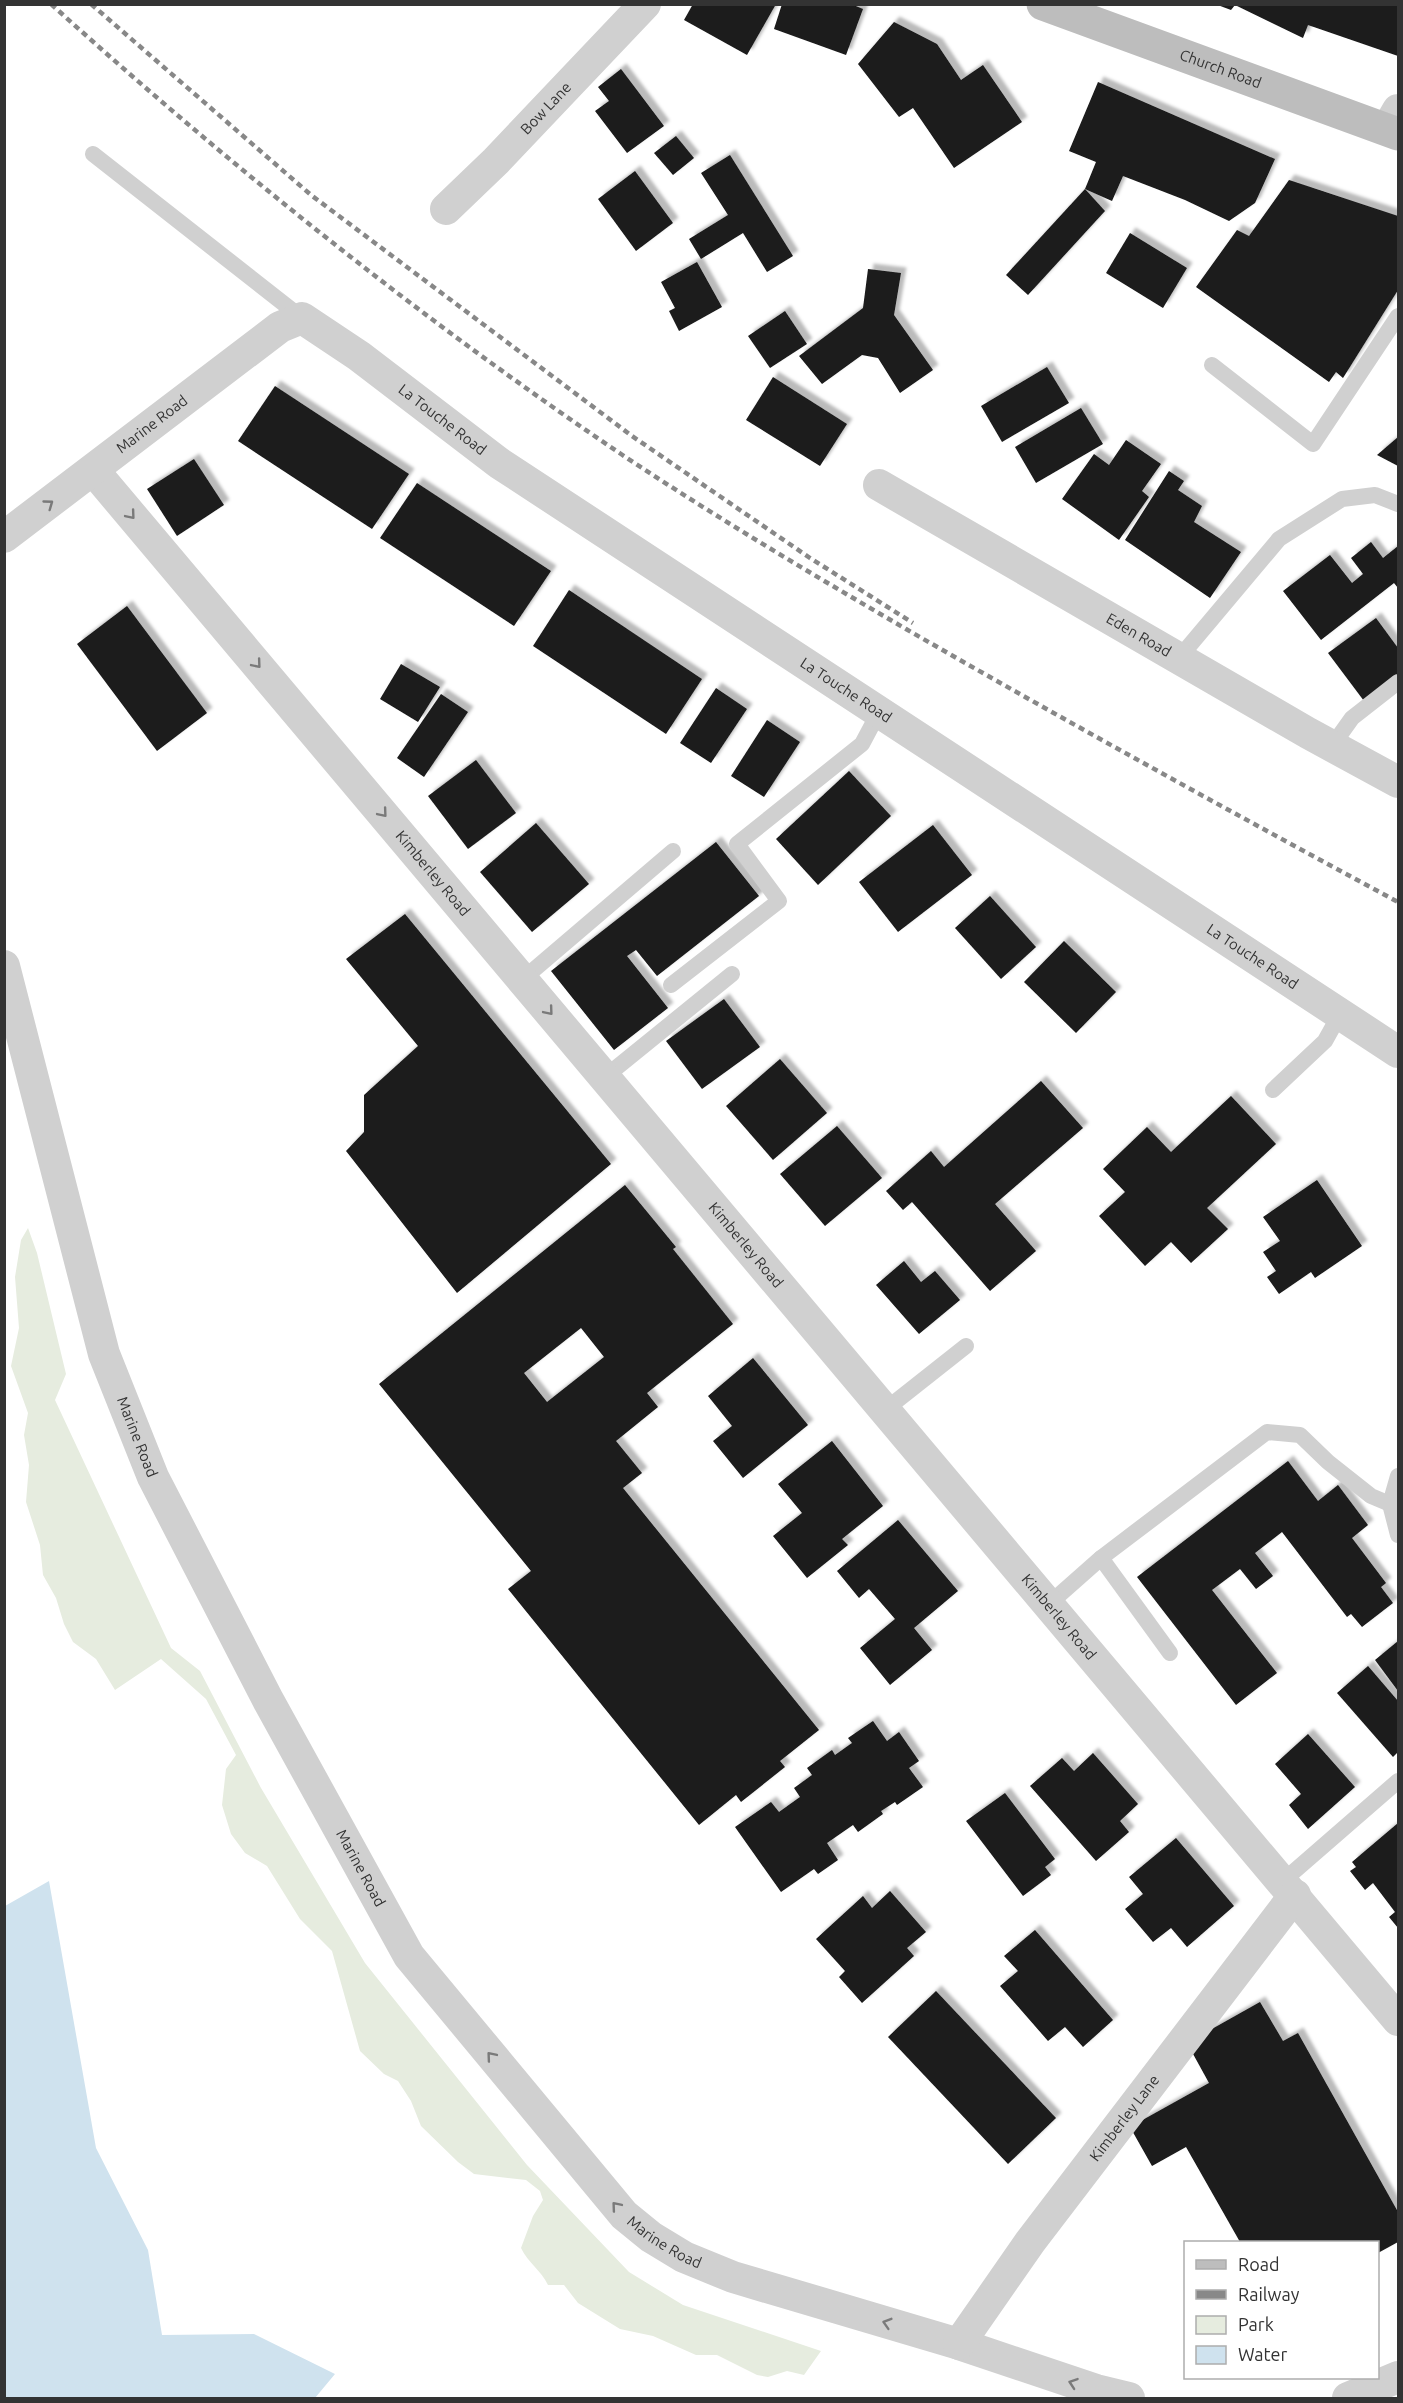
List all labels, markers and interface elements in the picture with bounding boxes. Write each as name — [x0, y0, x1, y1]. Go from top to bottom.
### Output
street label: Church Road — [1178, 46, 1264, 91]
street label: Bow Lane — [517, 78, 574, 138]
street label: La Touche Road — [396, 380, 490, 458]
street label: Marine Road — [113, 391, 191, 456]
one-way arrow — [42, 500, 53, 511]
one-way arrow — [124, 508, 135, 519]
street label: Eden Road — [1104, 609, 1174, 660]
street label: La Touche Road — [797, 654, 895, 726]
one-way arrow — [250, 657, 261, 668]
one-way arrow — [376, 806, 387, 817]
street label: Kimberley Road — [392, 827, 474, 919]
street label: La Touche Road — [1204, 920, 1302, 992]
one-way arrow — [542, 1004, 553, 1015]
street label: Kimberley Road — [705, 1199, 787, 1291]
street label: Marine Road — [114, 1394, 161, 1479]
street label: Kimberley Road — [1018, 1571, 1100, 1663]
street label: Marine Road — [333, 1827, 389, 1909]
one-way arrow — [488, 2052, 499, 2063]
street label: Kimberley Lane — [1086, 2071, 1162, 2164]
one-way arrow — [612, 2202, 623, 2213]
street label: Marine Road — [624, 2212, 704, 2271]
legend — [1184, 2241, 1379, 2379]
text: Road — [1238, 2254, 1280, 2274]
text: Railway — [1238, 2284, 1300, 2304]
text: Park — [1238, 2314, 1274, 2334]
one-way arrow — [883, 2318, 893, 2330]
text: Water — [1238, 2344, 1288, 2364]
one-way arrow — [1068, 2377, 1079, 2390]

